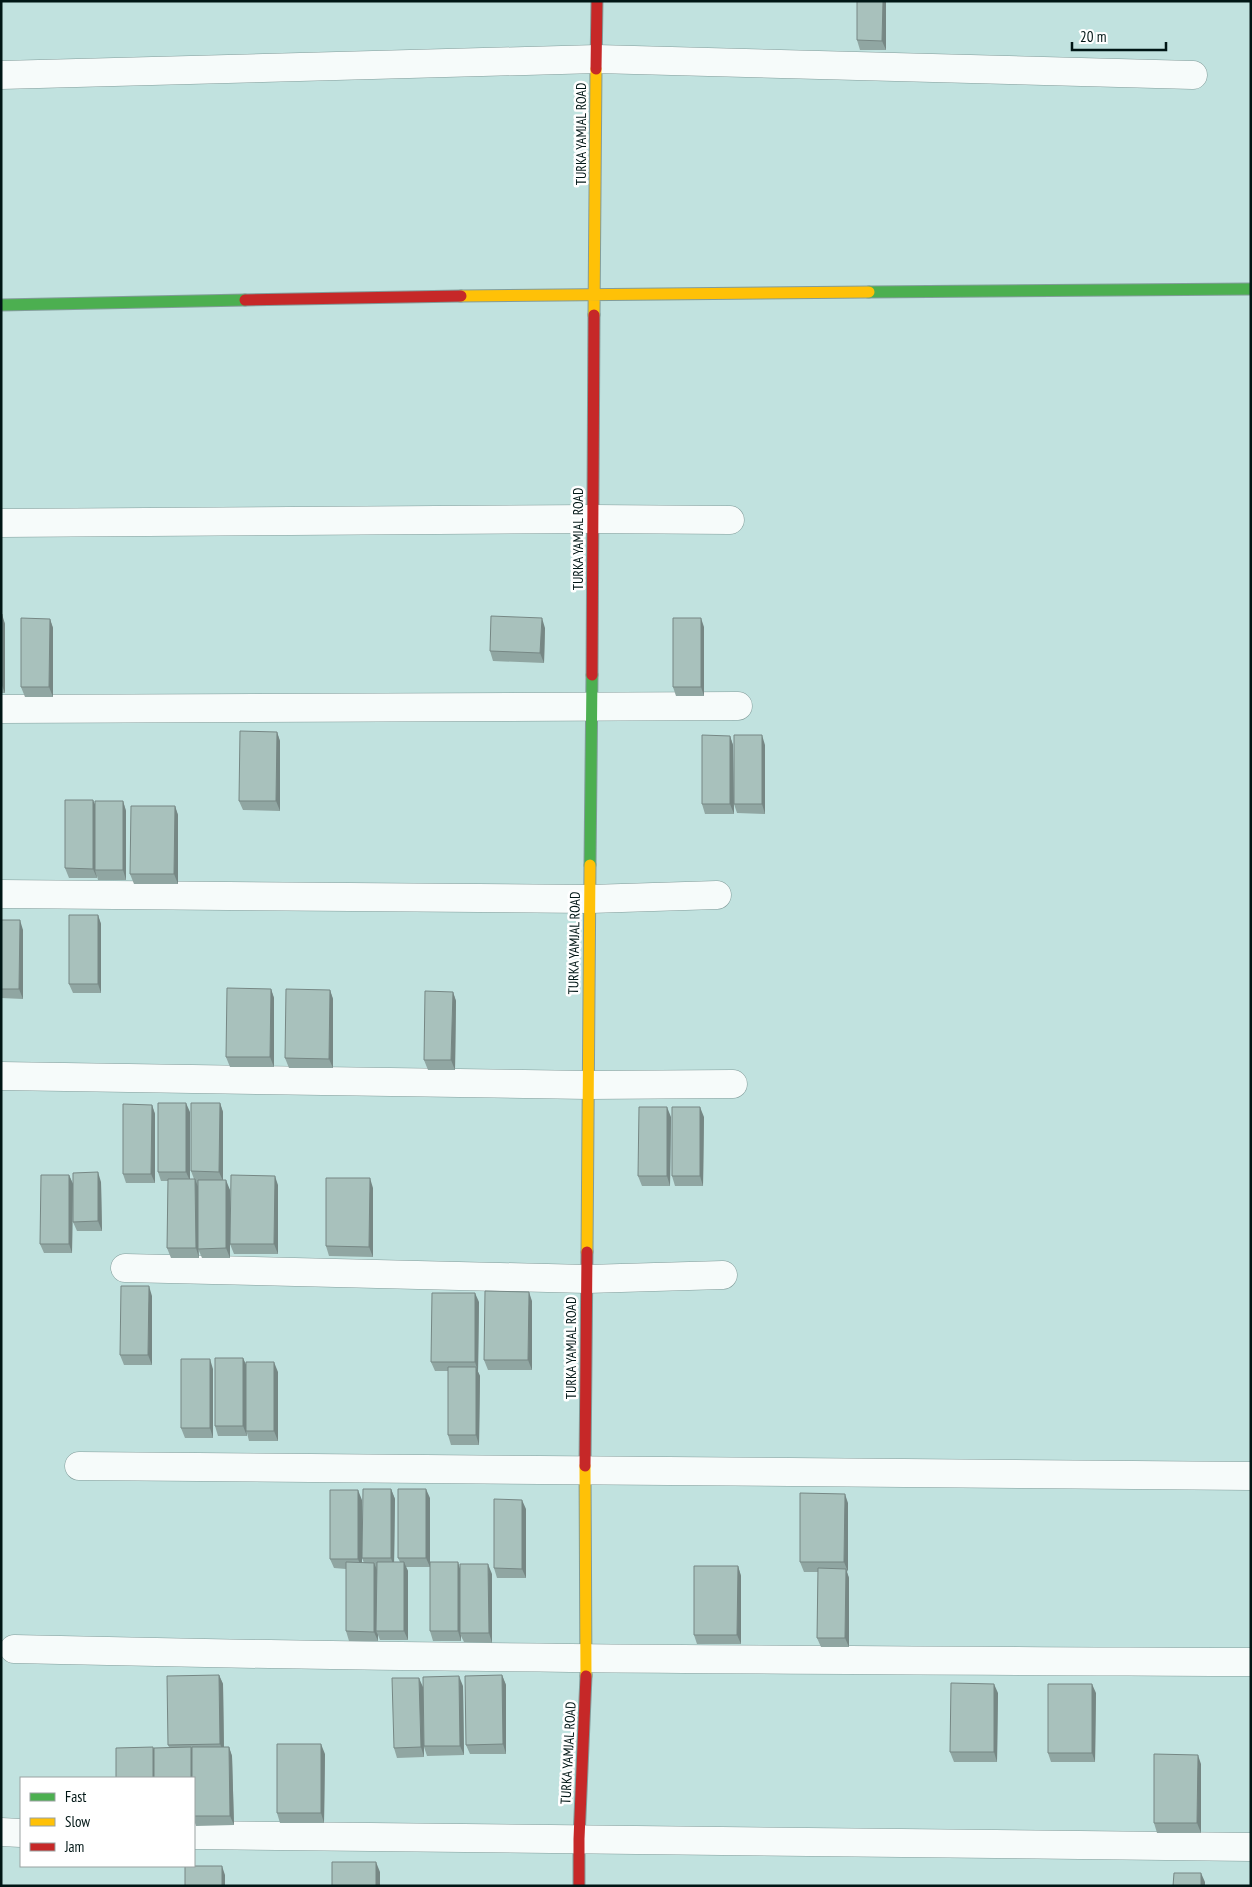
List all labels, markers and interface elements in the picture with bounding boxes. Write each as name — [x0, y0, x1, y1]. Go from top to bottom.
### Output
scale bar — [1072, 20, 1166, 52]
text: 20 m — [1080, 27, 1106, 46]
street label: TURKA YAMJAL ROAD — [572, 83, 590, 185]
street label: TURKA YAMJAL ROAD — [569, 488, 587, 590]
street label: TURKA YAMJAL ROAD — [564, 891, 584, 995]
street label: TURKA YAMJAL ROAD — [562, 1297, 580, 1399]
street label: TURKA YAMJAL ROAD — [556, 1701, 580, 1805]
legend — [20, 1777, 195, 1867]
text: Fast — [65, 1787, 86, 1806]
text: Slow — [65, 1812, 90, 1831]
text: Jam — [64, 1837, 84, 1856]

